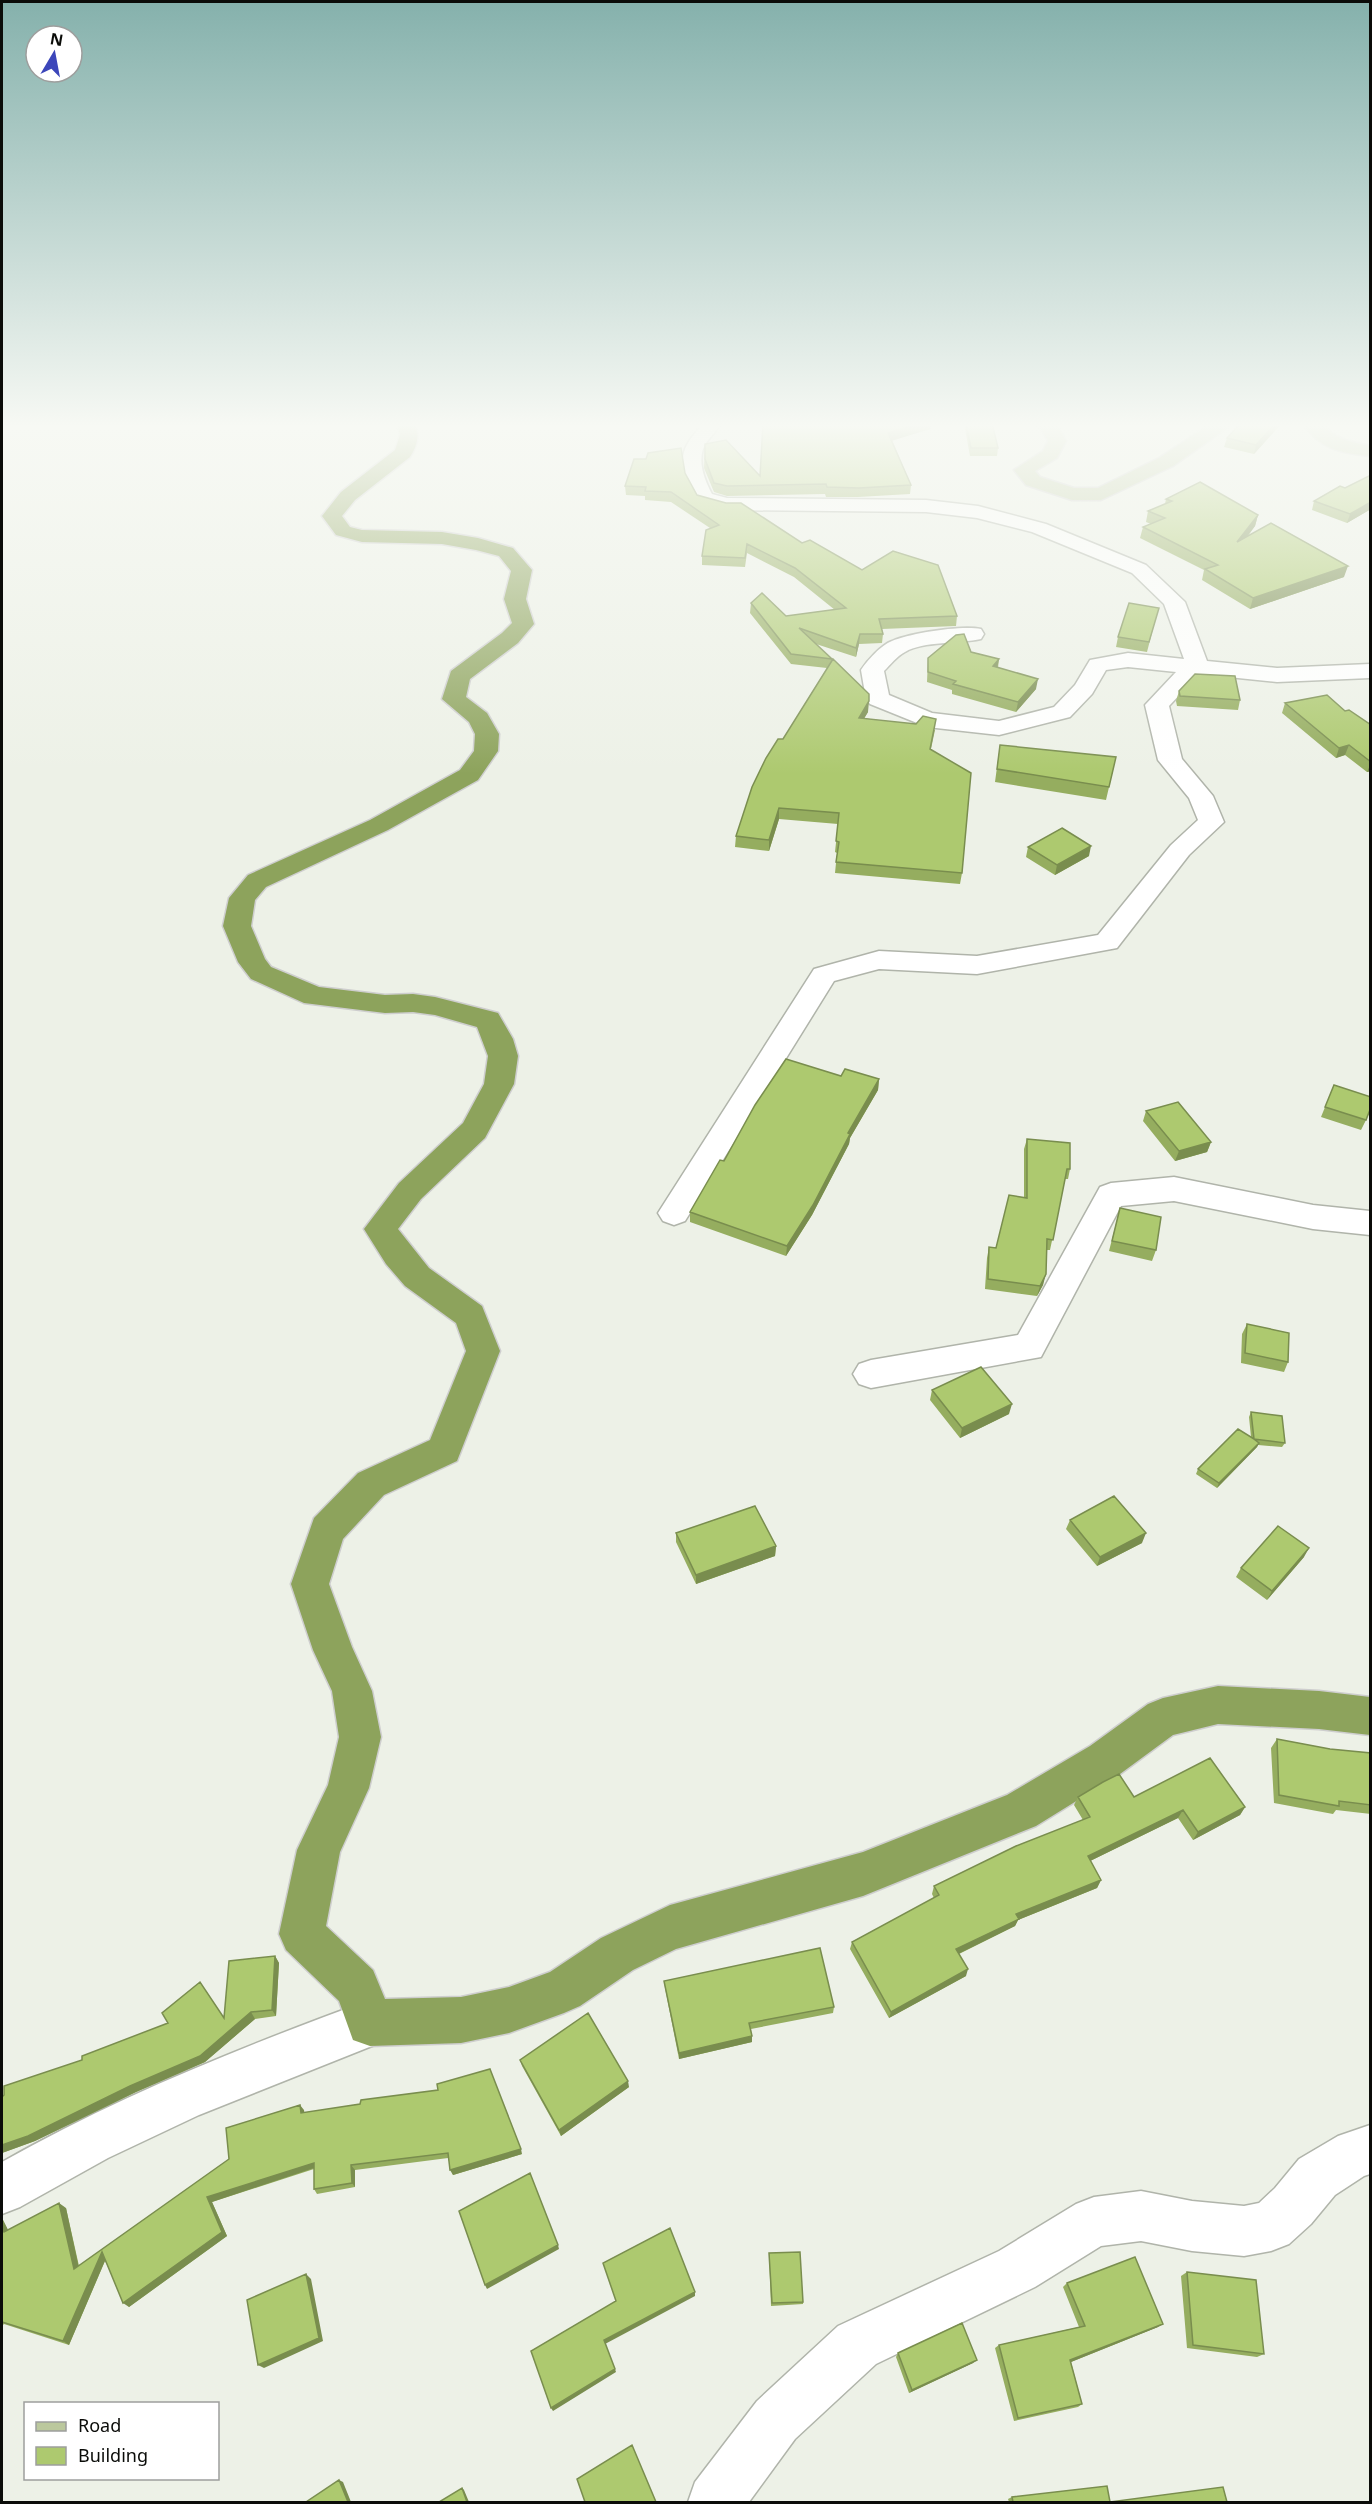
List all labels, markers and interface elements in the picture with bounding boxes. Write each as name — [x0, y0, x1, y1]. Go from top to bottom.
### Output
north arrow — [24, 24, 84, 84]
text: N — [48, 27, 65, 51]
legend — [24, 2402, 219, 2480]
text: Road — [78, 2413, 121, 2437]
text: Building — [78, 2443, 148, 2467]

